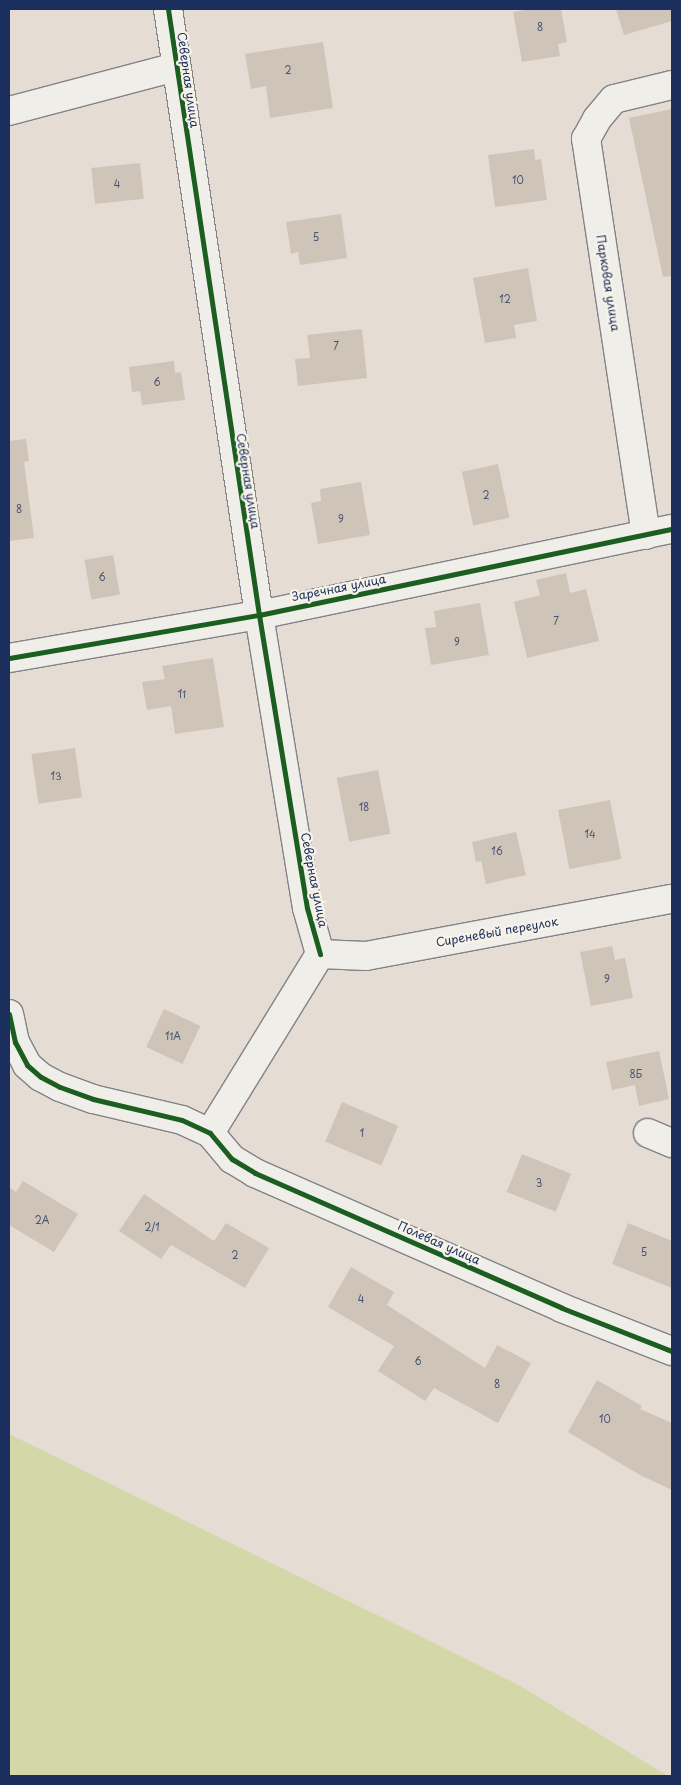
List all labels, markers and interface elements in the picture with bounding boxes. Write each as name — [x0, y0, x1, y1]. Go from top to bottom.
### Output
house number: 8 — [537, 21, 543, 33]
street label: Северная улица — [174, 31, 202, 129]
house number: 2 — [284, 64, 292, 76]
house number: 10 — [512, 174, 524, 186]
house number: 4 — [114, 178, 120, 190]
house number: 5 — [313, 231, 319, 243]
street label: Парковая улица — [593, 233, 623, 333]
house number: 12 — [499, 293, 511, 305]
house number: 7 — [333, 340, 339, 352]
house number: 6 — [153, 376, 161, 388]
street label: Северная улица — [233, 432, 263, 530]
house number: 2 — [482, 489, 490, 501]
house number: 8 — [16, 503, 22, 515]
house number: 9 — [338, 513, 344, 525]
house number: 6 — [98, 571, 106, 583]
street label: Заречная улица — [290, 572, 388, 604]
house number: 7 — [553, 615, 559, 627]
house number: 9 — [454, 636, 460, 648]
house number: 11 — [178, 688, 186, 700]
house number: 13 — [50, 770, 62, 782]
house number: 18 — [359, 801, 369, 813]
house number: 14 — [584, 828, 596, 840]
street label: Северная улица — [298, 831, 330, 929]
house number: 16 — [491, 845, 503, 857]
street label: Сиреневый переулок — [435, 914, 559, 950]
house number: 9 — [604, 973, 610, 985]
house number: 11А — [165, 1030, 181, 1042]
house number: 8Б — [630, 1068, 642, 1080]
house number: 1 — [360, 1127, 364, 1139]
house number: 3 — [536, 1177, 542, 1189]
house number: 2А — [35, 1214, 49, 1226]
street label: Полевая улица — [395, 1218, 483, 1268]
house number: 2/1 — [144, 1221, 160, 1233]
house number: 5 — [641, 1246, 647, 1258]
house number: 2 — [231, 1249, 239, 1261]
house number: 4 — [358, 1293, 364, 1305]
house number: 6 — [414, 1355, 422, 1367]
house number: 8 — [494, 1378, 500, 1390]
house number: 10 — [599, 1413, 611, 1425]

